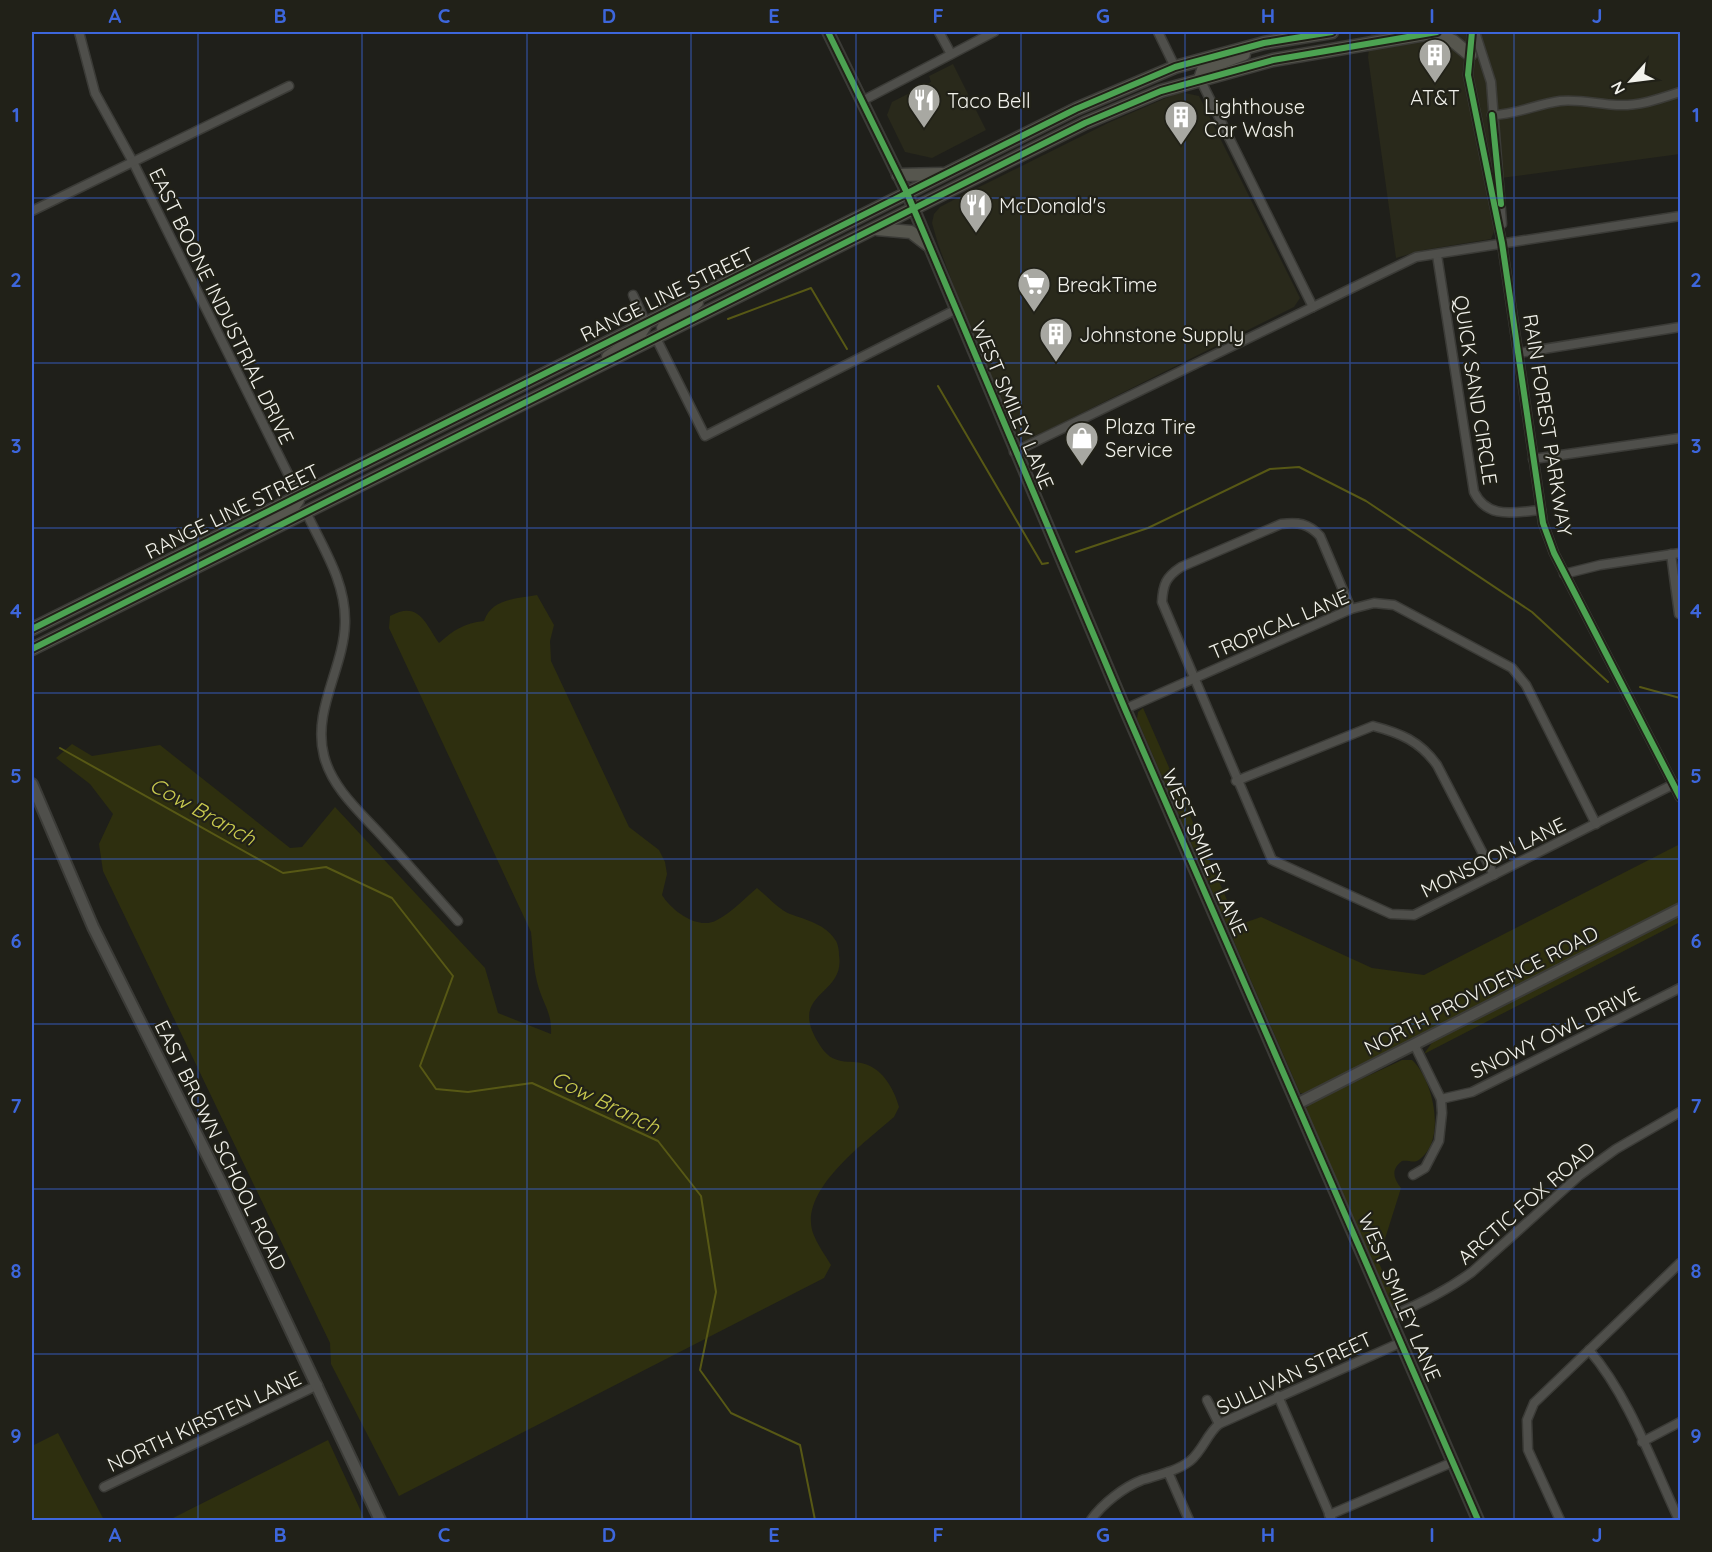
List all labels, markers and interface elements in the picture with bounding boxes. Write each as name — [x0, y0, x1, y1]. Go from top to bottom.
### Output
text: A — [109, 3, 122, 28]
text: B — [273, 3, 287, 28]
text: C — [438, 3, 451, 28]
text: D — [602, 3, 616, 28]
text: E — [768, 3, 780, 28]
text: F — [932, 3, 944, 28]
text: G — [1096, 3, 1110, 28]
text: H — [1261, 3, 1275, 28]
text: I — [1429, 3, 1435, 28]
text: J — [1591, 3, 1603, 28]
building icon: AT&T — [1417, 37, 1453, 84]
north arrow — [1601, 51, 1661, 111]
text: N — [1606, 78, 1629, 98]
restaurant icon: Taco Bell — [906, 82, 942, 129]
place label: AT&T — [1410, 85, 1460, 110]
place label: Taco Bell — [947, 88, 1031, 113]
place label: Lighthouse Car Wash — [1204, 94, 1305, 142]
building icon: Lighthouse Car Wash — [1163, 99, 1199, 146]
text: 1 — [12, 102, 20, 127]
text: 1 — [1692, 102, 1700, 127]
street label: EAST BOONE INDUSTRIAL DRIVE — [144, 164, 300, 448]
restaurant icon: McDonald's — [958, 187, 994, 234]
place label: McDonald's — [999, 193, 1106, 218]
street label: RANGE LINE STREET — [576, 241, 758, 347]
supermarket icon: BreakTime — [1016, 266, 1052, 313]
text: 2 — [10, 267, 22, 292]
text: 2 — [1690, 267, 1702, 292]
place label: BreakTime — [1057, 272, 1157, 297]
street label: QUICK SAND CIRCLE — [1449, 293, 1503, 487]
street label: RAIN FOREST PARKWAY — [1518, 312, 1578, 538]
building icon: Johnstone Supply — [1038, 316, 1074, 363]
street label: WEST SMILEY LANE — [966, 317, 1060, 493]
place label: Johnstone Supply — [1079, 322, 1244, 347]
place label: Plaza Tire Service — [1105, 414, 1196, 462]
shop icon: Plaza Tire Service — [1064, 420, 1100, 467]
text: 3 — [11, 433, 21, 458]
text: 3 — [1691, 433, 1701, 458]
street label: RANGE LINE STREET — [141, 458, 323, 564]
street label: TROPICAL LANE — [1205, 583, 1353, 665]
text: 4 — [10, 598, 22, 623]
text: 4 — [1690, 598, 1702, 623]
text: 5 — [10, 763, 22, 788]
text: 5 — [1690, 763, 1702, 788]
street label: WEST SMILEY LANE — [1157, 765, 1253, 939]
water label: Cow Branch — [145, 771, 261, 851]
street label: MONSOON LANE — [1417, 811, 1569, 903]
street label: NORTH PROVIDENCE ROAD — [1360, 920, 1602, 1060]
text: 6 — [10, 928, 22, 953]
text: 6 — [1690, 928, 1702, 953]
street label: SNOWY OWL DRIVE — [1466, 980, 1644, 1084]
street label: EAST BROWN SCHOOL ROAD — [149, 1016, 293, 1274]
water label: Cow Branch — [548, 1065, 665, 1140]
text: 7 — [11, 1093, 22, 1118]
text: 7 — [1691, 1093, 1702, 1118]
street label: ARCTIC FOX ROAD — [1452, 1136, 1600, 1270]
street label: WEST SMILEY LANE — [1353, 1209, 1447, 1385]
text: 8 — [11, 1258, 22, 1283]
text: 8 — [1691, 1258, 1702, 1283]
street label: SULLIVAN STREET — [1212, 1326, 1376, 1420]
street label: NORTH KIRSTEN LANE — [103, 1365, 305, 1477]
text: 9 — [10, 1423, 22, 1448]
text: 9 — [1690, 1423, 1702, 1448]
text: A — [109, 1522, 122, 1547]
text: B — [273, 1522, 287, 1547]
text: C — [438, 1522, 451, 1547]
text: D — [602, 1522, 616, 1547]
text: E — [768, 1522, 780, 1547]
text: F — [932, 1522, 944, 1547]
text: G — [1096, 1522, 1110, 1547]
text: H — [1261, 1522, 1275, 1547]
text: I — [1429, 1522, 1435, 1547]
text: J — [1591, 1522, 1603, 1547]

